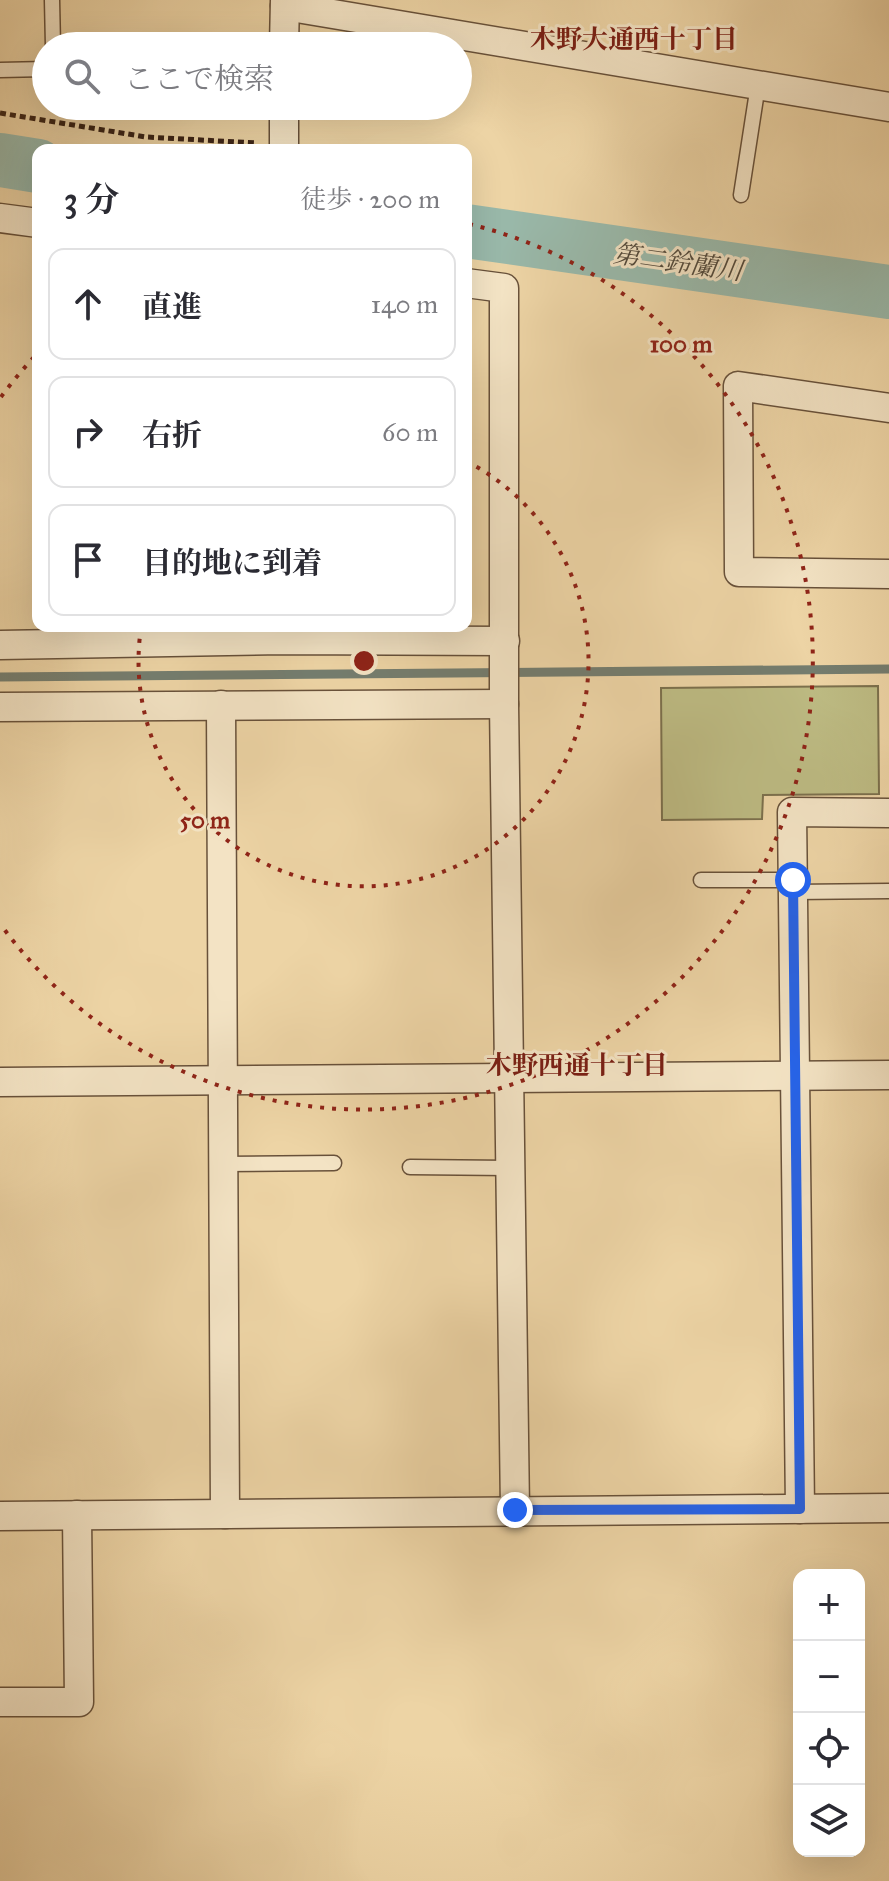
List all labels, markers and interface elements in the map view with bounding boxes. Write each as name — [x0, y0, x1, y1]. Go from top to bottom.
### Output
district label: 木野大通西十丁目 — [530, 23, 738, 55]
search box — [32, 32, 472, 120]
icon: search — [60, 54, 104, 98]
text: ここで検索 — [124, 61, 274, 97]
text: 3 分 — [64, 179, 119, 220]
text: 徒歩 · 200 m — [301, 183, 440, 215]
water label: 第二鈴蘭川 — [611, 237, 748, 287]
icon: ahead — [66, 282, 110, 326]
text: 140 m — [371, 288, 438, 320]
text: 直進 — [142, 289, 202, 325]
text: 100 m — [650, 329, 713, 359]
icon: right — [66, 410, 110, 454]
text: 60 m — [382, 416, 438, 448]
text: 右折 — [142, 417, 202, 453]
icon: arrive — [66, 538, 110, 582]
text: 目的地に到着 — [142, 545, 322, 581]
centre of rings — [350, 647, 378, 675]
text: 50 m — [180, 805, 231, 835]
route start — [775, 862, 811, 898]
district label: 木野西通十丁目 — [486, 1049, 668, 1081]
route end — [497, 1492, 533, 1528]
map controls — [793, 1569, 865, 1857]
button: + — [793, 1569, 865, 1641]
button: − — [793, 1641, 865, 1713]
button: locate — [793, 1713, 865, 1785]
button: layers — [793, 1785, 865, 1857]

